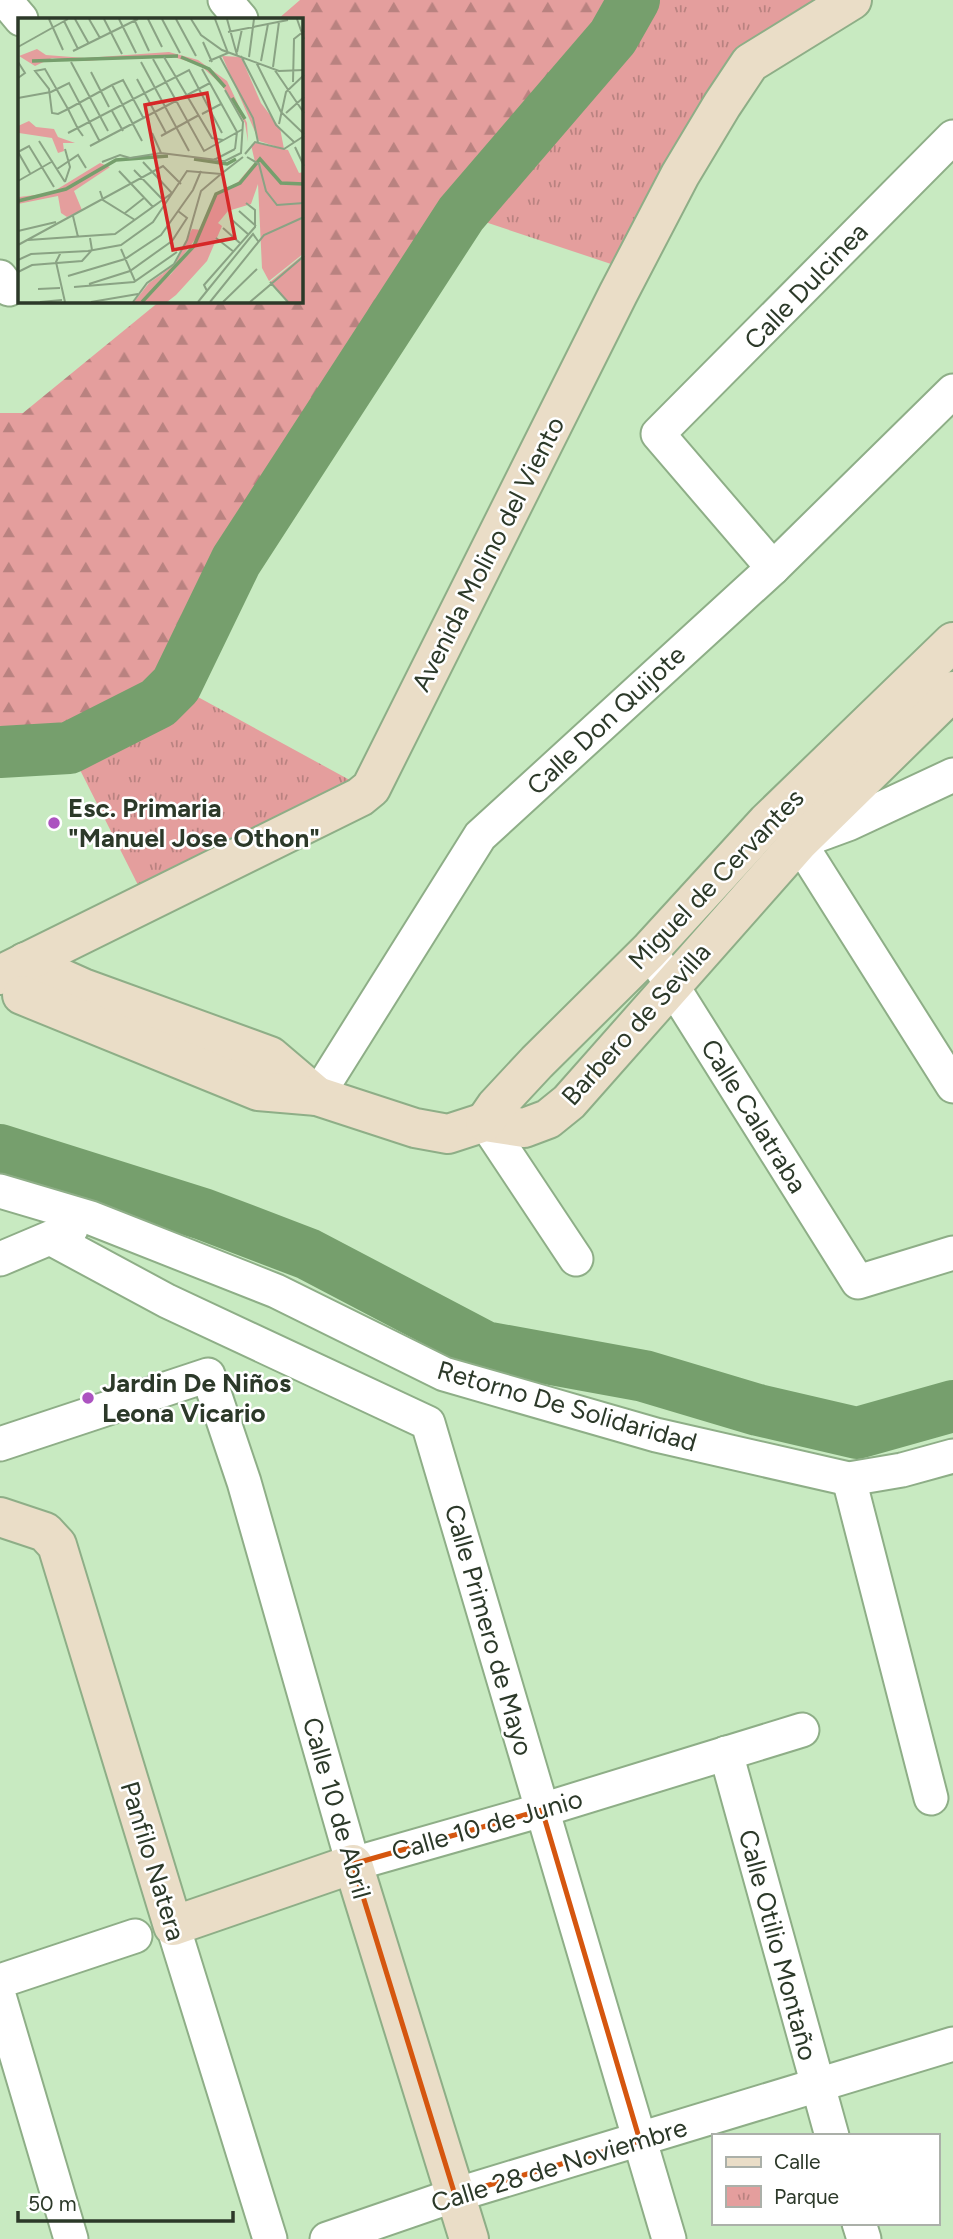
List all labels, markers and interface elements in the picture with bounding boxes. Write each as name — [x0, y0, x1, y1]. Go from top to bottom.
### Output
inset map — [18, 18, 303, 303]
street label: Calle Dulcinea — [737, 216, 875, 356]
street label: Avenida Molino del Viento — [405, 411, 571, 697]
street label: Calle Don Quijote — [520, 638, 692, 802]
street label: Miguel de Cervantes — [622, 782, 810, 976]
place label: Esc. Primaria "Manuel Jose Othon" — [68, 792, 320, 854]
marker: Esc. Primaria "Manuel Jose Othon" — [46, 815, 62, 831]
street label: Barbero de Sevilla — [555, 936, 717, 1112]
street label: Calle Calatraba — [694, 1033, 814, 1199]
street label: Retorno De Solidaridad — [434, 1354, 700, 1458]
place label: Jardin De Niños Leona Vicario — [102, 1367, 291, 1429]
marker: Jardin De Niños Leona Vicario — [80, 1390, 96, 1406]
street label: Calle Primero de Mayo — [438, 1501, 540, 1759]
street label: Calle 10 de Abril — [296, 1714, 378, 1902]
street label: Panfilo Natera — [114, 1778, 192, 1944]
street label: Calle 10 de Junio — [388, 1782, 586, 1868]
street label: Calle Otilio Montaño — [732, 1826, 824, 2064]
street label: Calle 28 de Noviembre — [427, 2111, 691, 2219]
legend — [712, 2134, 939, 2225]
text: Calle — [774, 2149, 821, 2174]
scale bar — [18, 2180, 233, 2224]
text: Parque — [774, 2184, 839, 2209]
text: 50 m — [28, 2191, 77, 2216]

